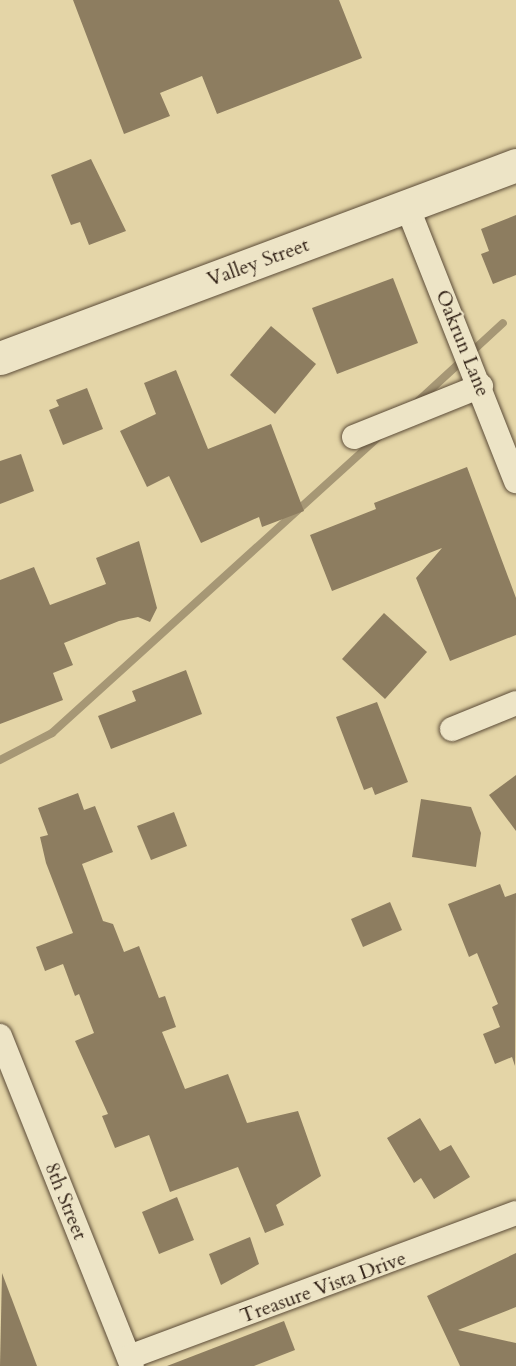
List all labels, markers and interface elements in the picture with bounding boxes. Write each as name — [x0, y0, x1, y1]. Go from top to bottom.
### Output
street label: Valley Street — [204, 232, 312, 292]
street label: Oakrun Lane — [431, 286, 495, 400]
street label: 8th Street — [40, 1159, 92, 1243]
street label: Treasure Vista Drive — [237, 1246, 409, 1328]

